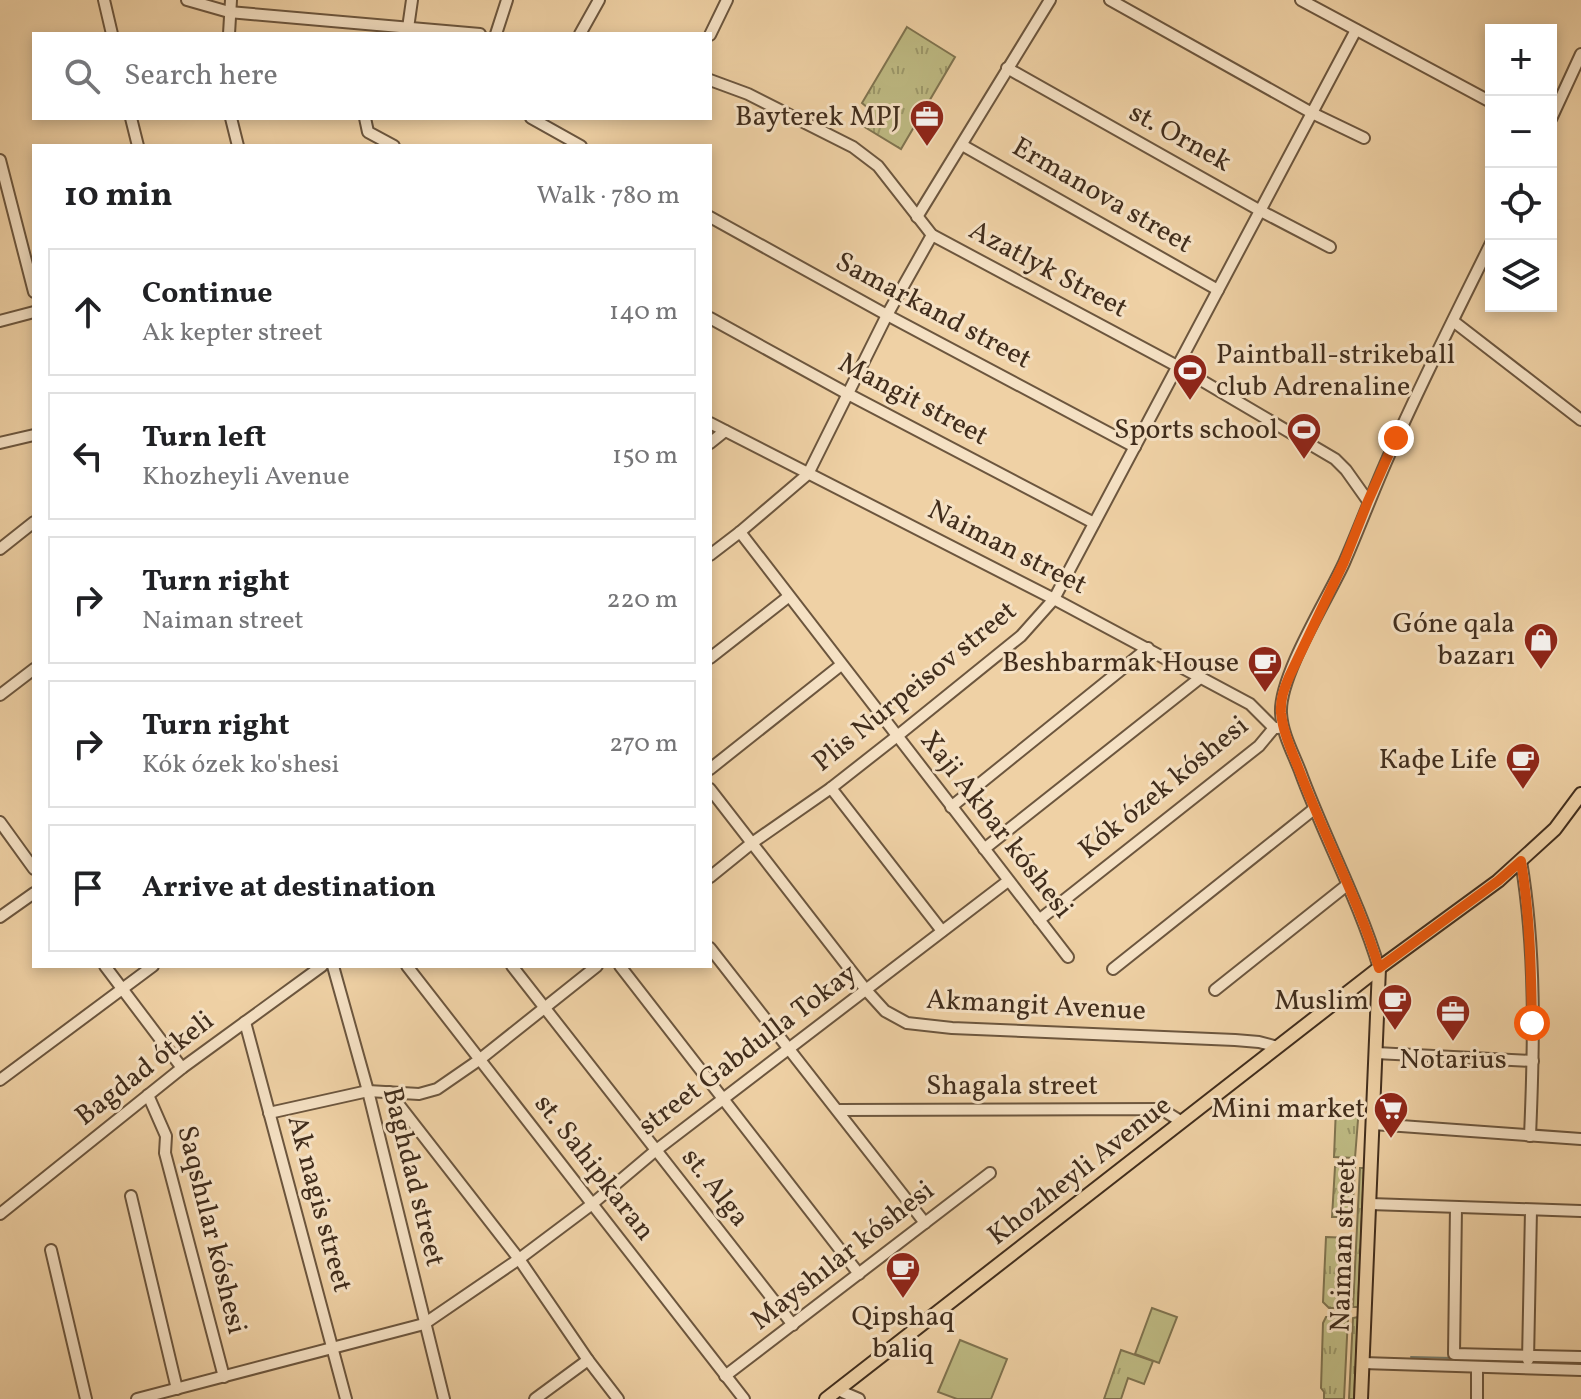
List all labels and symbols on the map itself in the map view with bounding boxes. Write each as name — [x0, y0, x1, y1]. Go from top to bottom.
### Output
street label: st. Ornek — [1122, 94, 1238, 182]
place label: Bayterek MPJ — [735, 98, 901, 137]
office icon: Bayterek MPJ — [908, 98, 946, 148]
street label: Ermanova street — [1004, 128, 1200, 264]
street label: Azatlyk Street — [962, 212, 1134, 328]
street label: Samarkand street — [828, 243, 1038, 379]
place label: Paintball-strikeball club Adrenaline — [1216, 336, 1455, 407]
street label: Mangit street — [831, 344, 995, 456]
sports icon: Paintball-strikeball club Adrenaline — [1171, 352, 1209, 402]
place label: Sports school — [1114, 411, 1278, 450]
sports icon: Sports school — [1285, 411, 1323, 461]
route end — [1378, 420, 1414, 456]
street label: Naiman street — [921, 491, 1093, 605]
street label: Plis Nurpeisov street — [805, 592, 1025, 782]
place label: Góne qala bazarı — [1392, 605, 1515, 676]
shop icon: Góne qala bazarı — [1522, 621, 1560, 671]
place label: Beshbarmak House — [1002, 644, 1239, 683]
cafe icon: Beshbarmak House — [1246, 644, 1284, 694]
street label: Kók ózek kóshesi — [1071, 707, 1257, 869]
street label: Xaji Akbar kóshesi — [910, 723, 1082, 927]
place label: Кафе Life — [1379, 741, 1497, 780]
cafe icon: Кафе Life — [1504, 741, 1542, 791]
street label: street Gabdulla Tokay — [631, 955, 865, 1145]
street label: Akmangit Avenue — [925, 981, 1147, 1031]
place label: Muslim — [1274, 982, 1369, 1021]
cafe icon: Muslim — [1376, 982, 1414, 1032]
office icon: Notarius — [1434, 993, 1472, 1043]
street label: Bagdad ótkeli — [67, 1002, 223, 1136]
route start — [1514, 1005, 1550, 1041]
place label: Notarius — [1399, 1041, 1507, 1080]
street label: Shagala street — [926, 1067, 1098, 1106]
street label: Baghdad street — [372, 1083, 454, 1271]
street label: st. Sahipkaran — [524, 1087, 664, 1249]
street label: Khozheyli Avenue — [980, 1087, 1180, 1255]
place label: Mini market — [1211, 1090, 1365, 1129]
supermarket icon: Mini market — [1372, 1090, 1410, 1140]
street label: Ak nagis street — [277, 1111, 361, 1297]
street label: Saqshılar kóshesi — [166, 1122, 256, 1338]
street label: st. Alga — [672, 1140, 758, 1236]
street label: Naiman street — [1321, 1157, 1367, 1333]
street label: Mayshılar kóshesi — [743, 1172, 943, 1340]
cafe icon: Qipshaq baliq — [884, 1250, 922, 1300]
place label: Qipshaq baliq — [852, 1298, 955, 1369]

